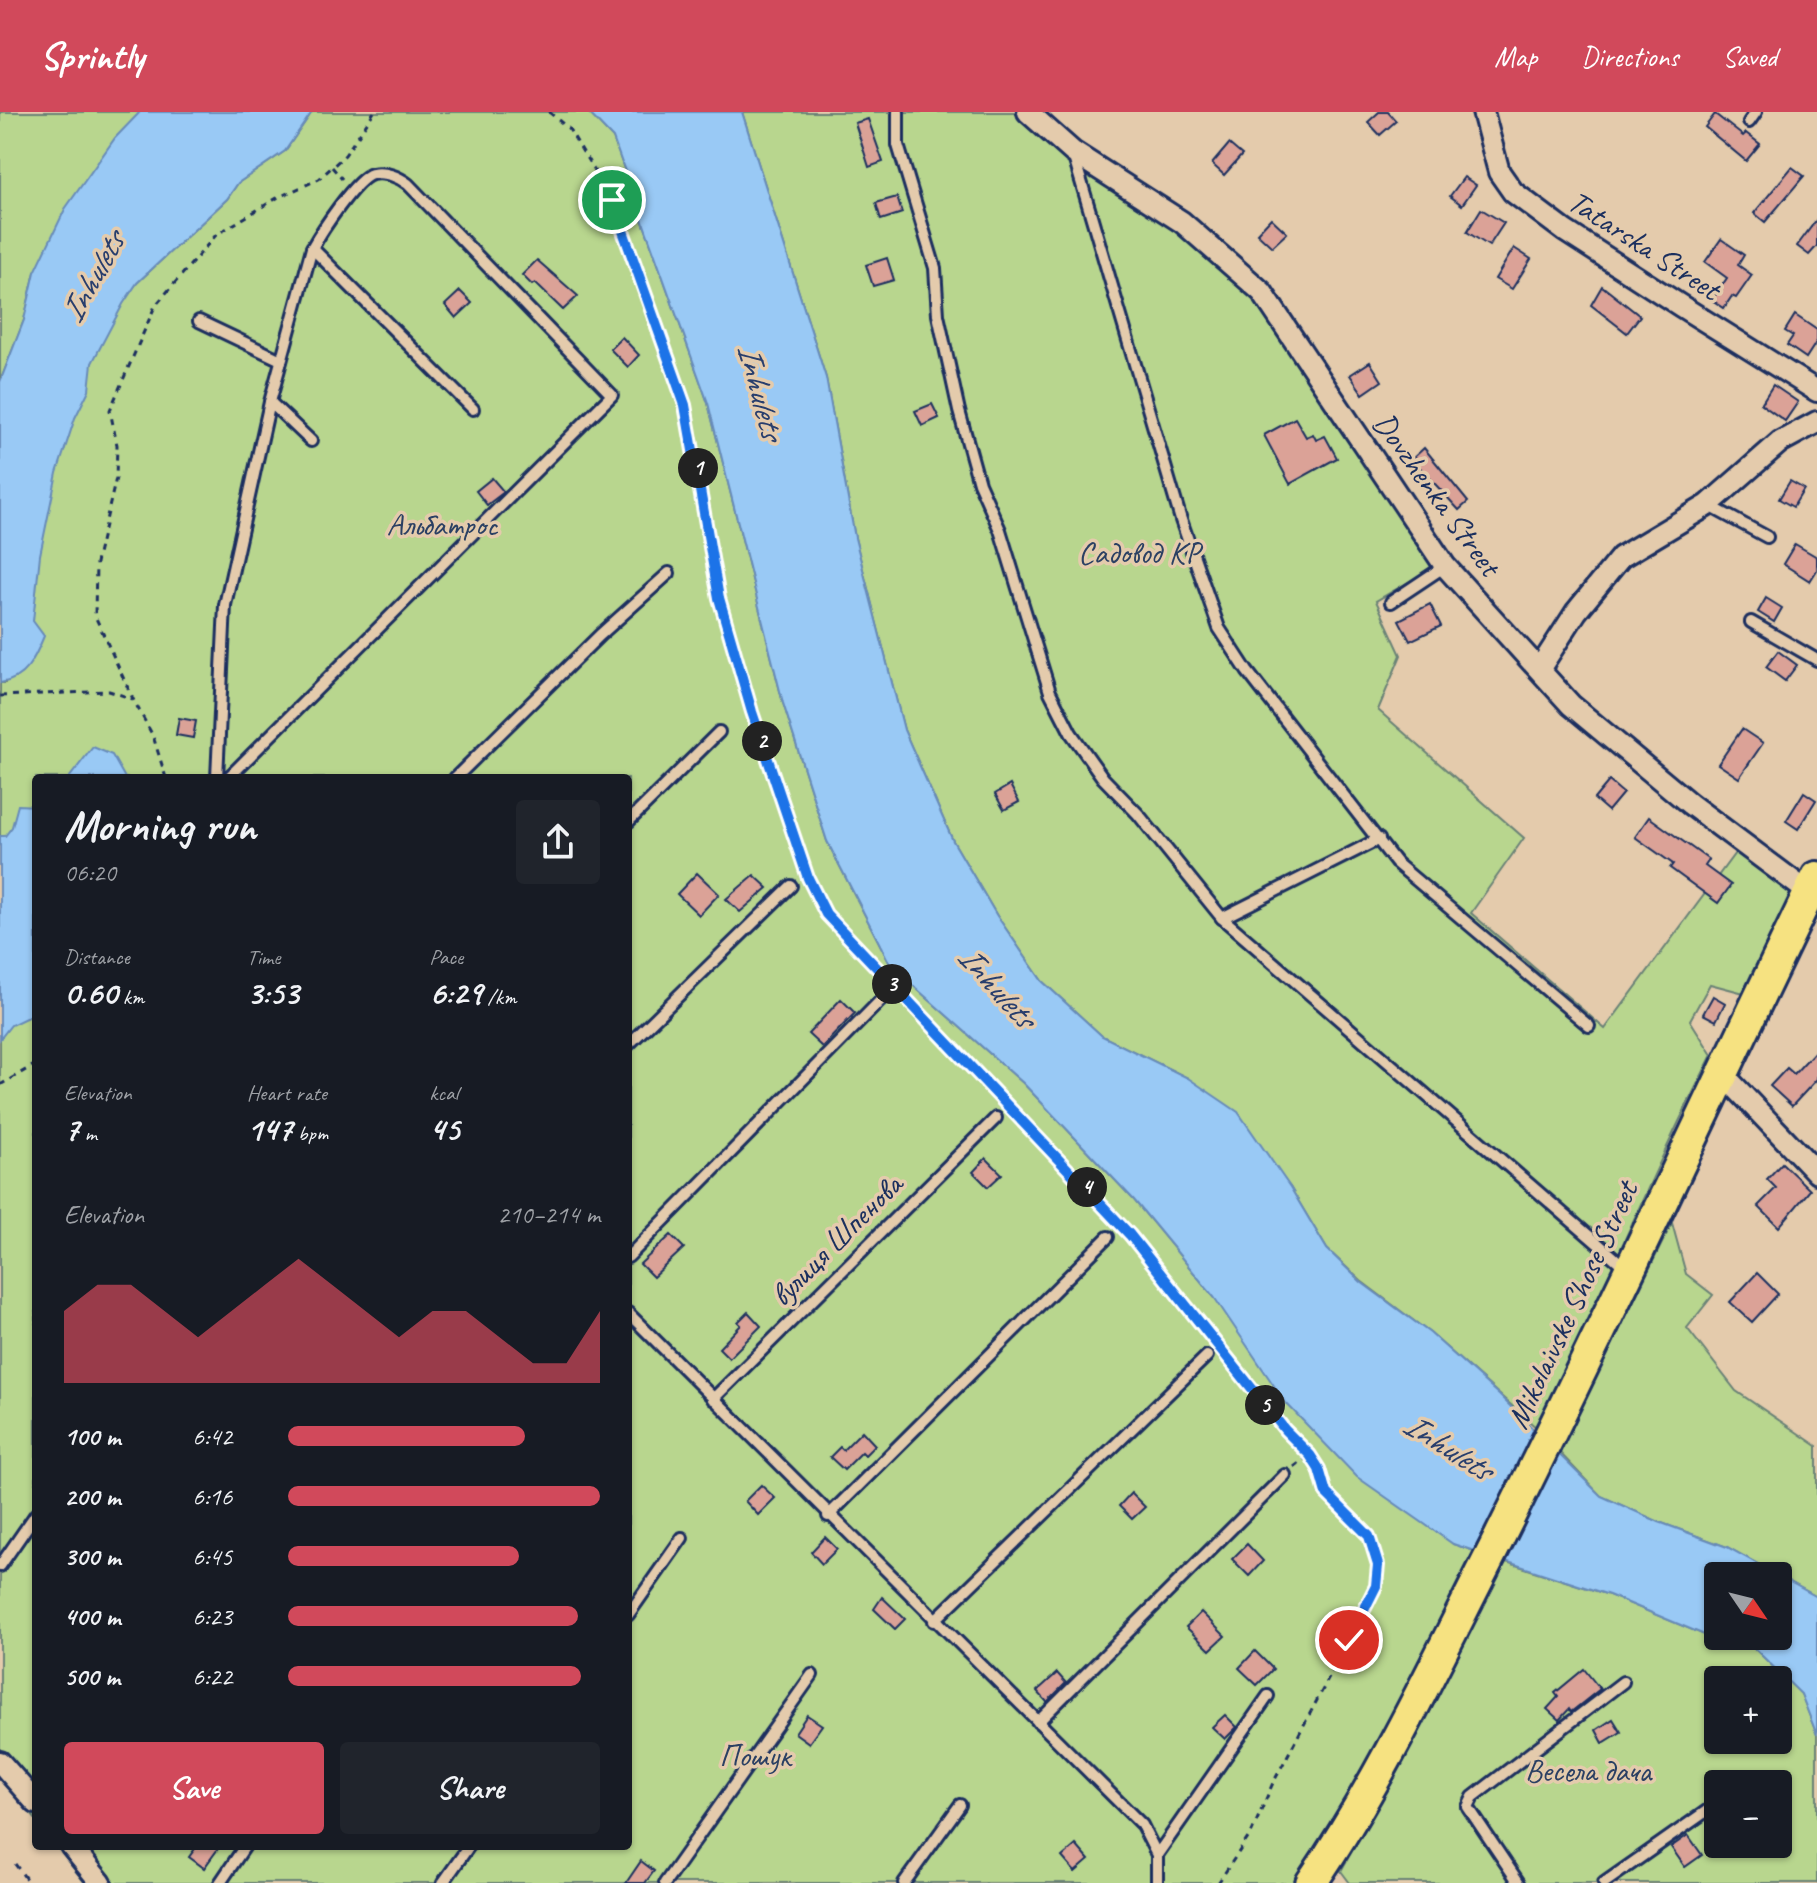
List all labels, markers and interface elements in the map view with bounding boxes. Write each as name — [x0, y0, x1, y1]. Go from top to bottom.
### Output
text: Sprintly — [40, 33, 144, 80]
text: Map — [1494, 39, 1537, 74]
text: Directions — [1581, 39, 1679, 74]
text: Saved — [1723, 39, 1777, 74]
pin — [578, 166, 646, 234]
icon: arrive — [590, 178, 634, 222]
street label: Tatarska Street — [1560, 181, 1731, 311]
water label: Inhulets — [50, 220, 137, 330]
water label: Inhulets — [728, 339, 796, 448]
street label: Dovzhenka Street — [1364, 404, 1512, 586]
pin: 1 — [678, 448, 718, 488]
text: 1 — [693, 454, 703, 482]
park label: Альбатрос — [387, 504, 499, 545]
park label: Садовод КР — [1078, 532, 1204, 573]
pin: 2 — [742, 721, 782, 761]
text: 2 — [757, 727, 767, 755]
text: Morning run — [64, 798, 256, 853]
button: share — [516, 800, 600, 884]
text: 06:20 — [64, 856, 116, 889]
water label: Inhulets — [949, 936, 1049, 1040]
text: Distance — [64, 943, 130, 971]
text: Time — [247, 943, 280, 971]
text: Pace — [429, 943, 463, 971]
pin: 3 — [872, 964, 912, 1004]
text: 3 — [887, 970, 897, 998]
text: 0.60 — [64, 971, 117, 1014]
text: 3:53 — [247, 971, 299, 1014]
text: 6:29 — [429, 971, 482, 1014]
text: km — [117, 983, 144, 1011]
text: /km — [482, 983, 516, 1011]
text: Elevation — [64, 1079, 132, 1107]
text: Heart rate — [247, 1079, 327, 1107]
text: kcal — [429, 1079, 458, 1107]
text: 7 — [64, 1107, 79, 1150]
text: 147 — [247, 1107, 292, 1150]
text: 45 — [429, 1107, 459, 1150]
text: m — [79, 1119, 97, 1147]
text: bpm — [292, 1119, 328, 1147]
street label: вулиця Шпенова — [761, 1163, 913, 1315]
pin: 4 — [1067, 1167, 1107, 1207]
street label: Mikolaivske Shose Street — [1497, 1172, 1649, 1435]
text: 4 — [1082, 1173, 1092, 1201]
text: Elevation — [64, 1198, 144, 1231]
text: 210–214 m — [497, 1198, 600, 1231]
pin: 5 — [1245, 1385, 1285, 1425]
text: 5 — [1260, 1391, 1270, 1419]
water label: Inhulets — [1396, 1402, 1505, 1493]
text: 100 m — [64, 1420, 120, 1453]
text: 6:42 — [192, 1420, 232, 1453]
text: 200 m — [64, 1480, 120, 1513]
text: 6:16 — [192, 1480, 232, 1513]
text: 300 m — [64, 1540, 120, 1573]
text: 6:45 — [192, 1540, 232, 1573]
north arrow — [1704, 1562, 1792, 1650]
map controls — [1704, 1562, 1792, 1858]
text: 400 m — [64, 1600, 120, 1633]
text: 6:23 — [192, 1600, 232, 1633]
pin — [1315, 1606, 1383, 1674]
icon: check — [1327, 1618, 1371, 1662]
text: 500 m — [64, 1660, 120, 1693]
text: 6:22 — [192, 1660, 232, 1693]
button: + — [1704, 1666, 1792, 1754]
park label: Пошук — [719, 1735, 793, 1776]
button: Save — [64, 1742, 324, 1834]
button: Share — [340, 1742, 600, 1834]
park label: Весела дача — [1525, 1750, 1653, 1791]
button: − — [1704, 1770, 1792, 1858]

